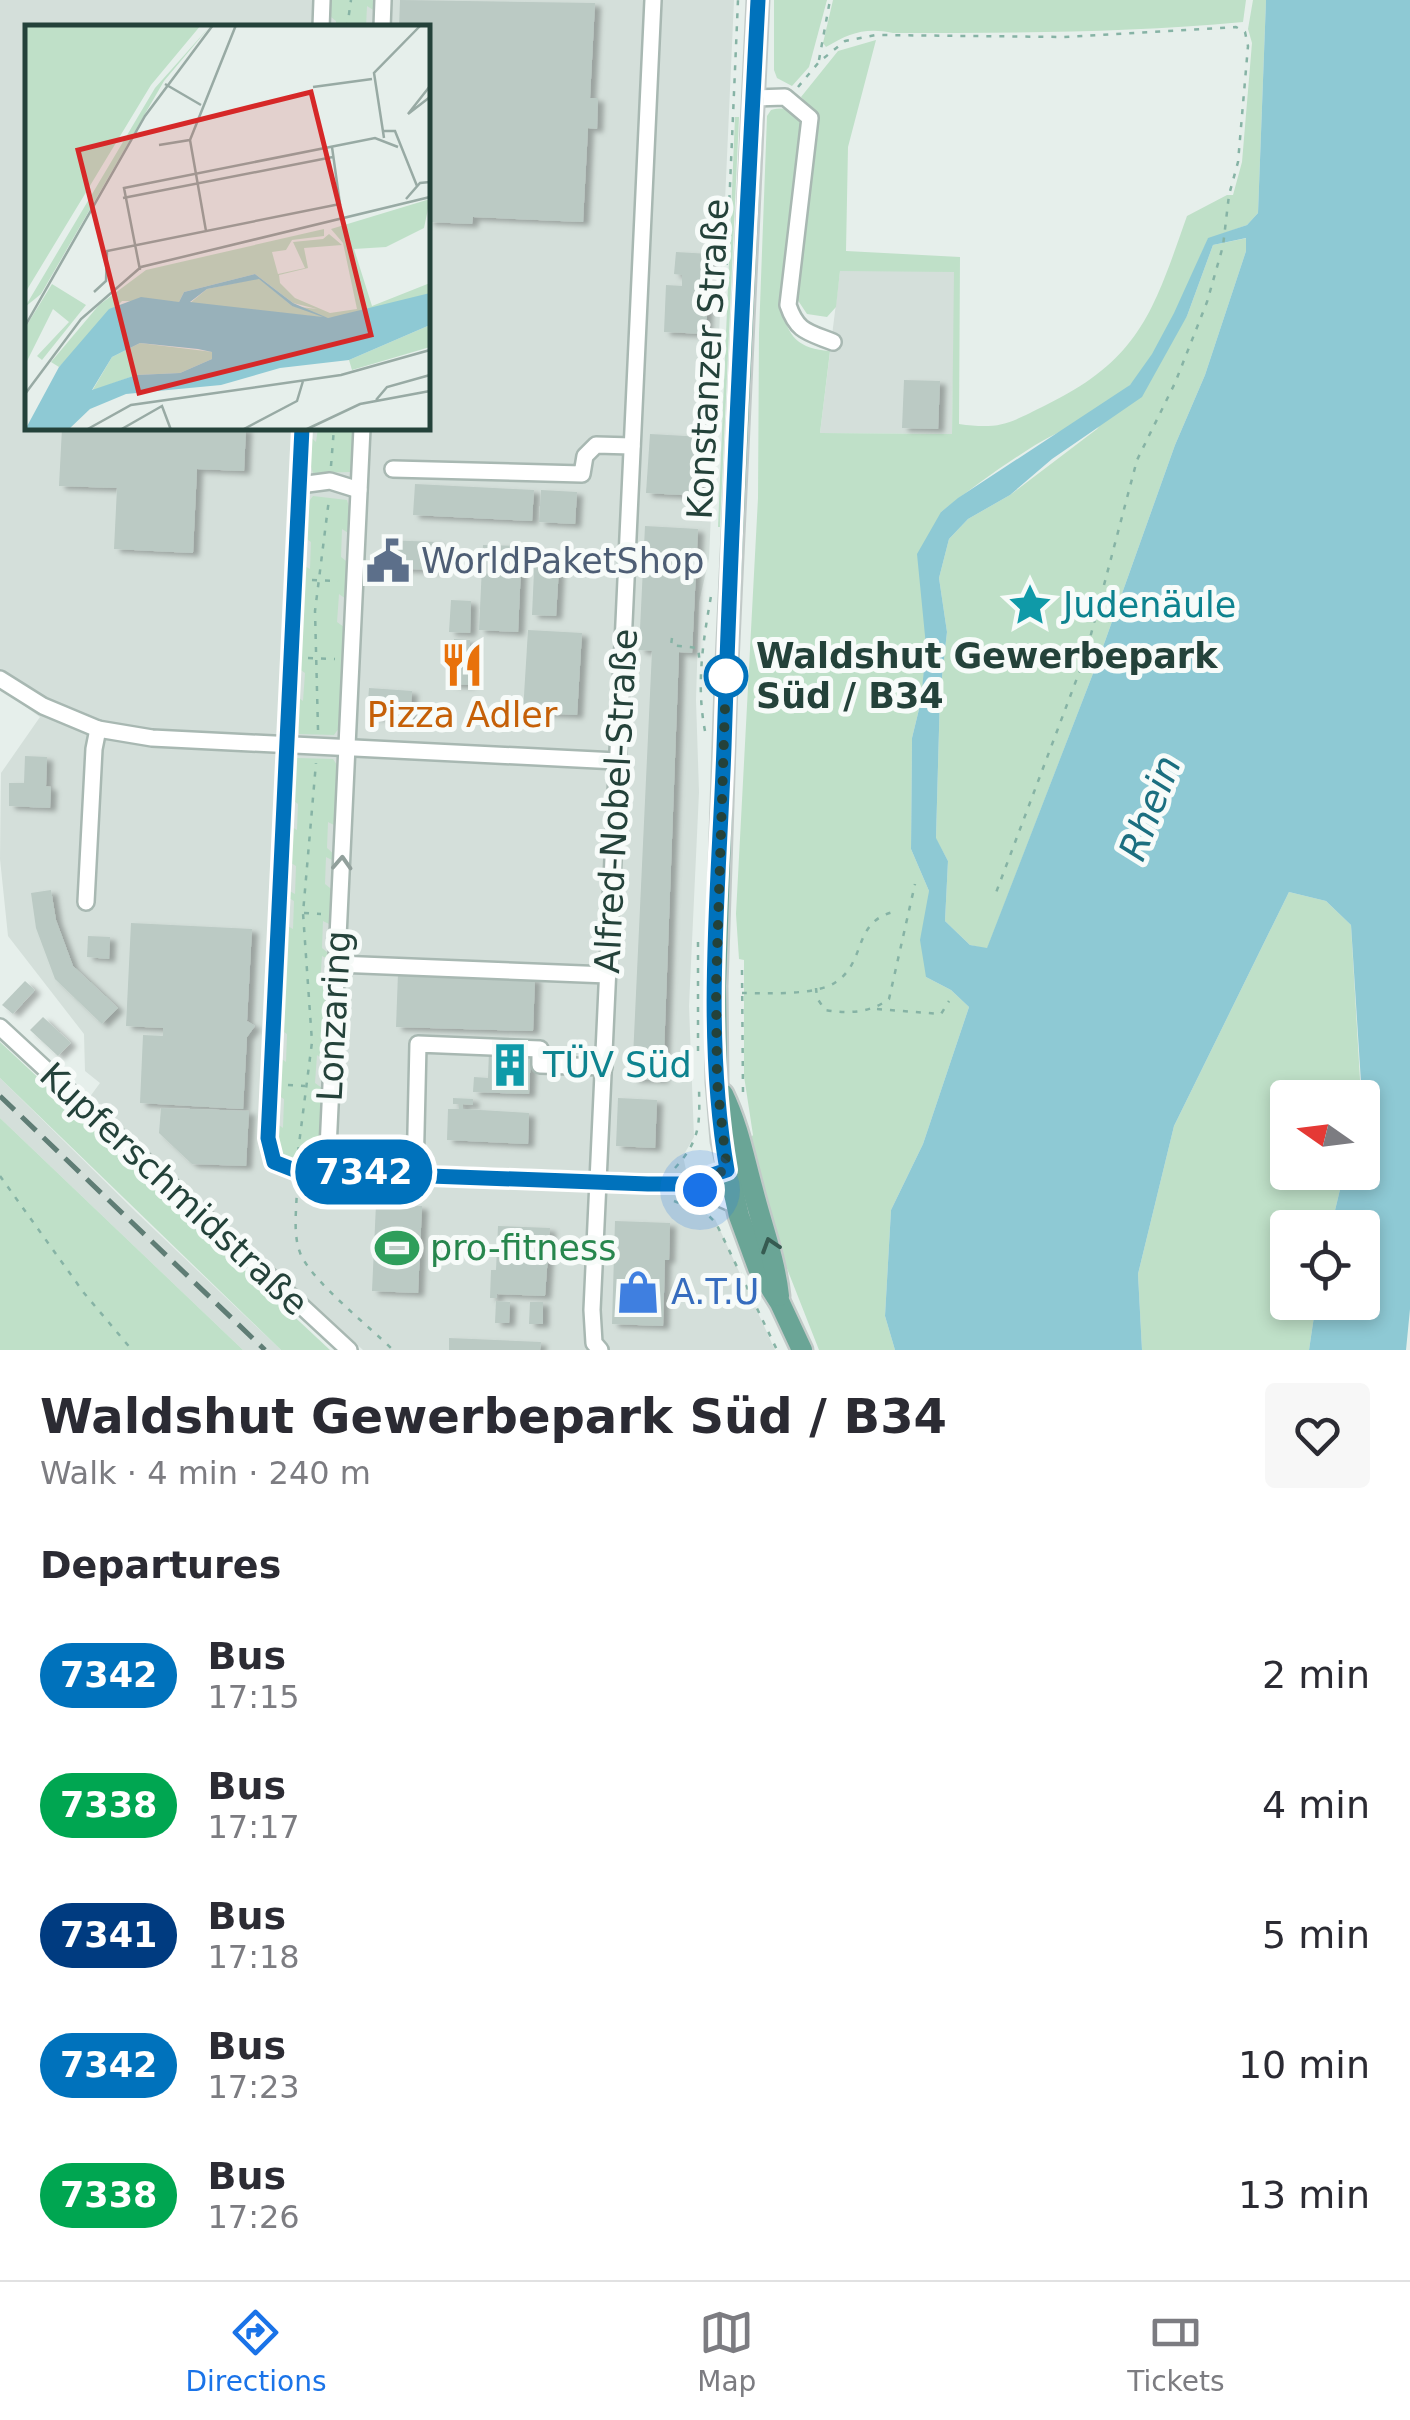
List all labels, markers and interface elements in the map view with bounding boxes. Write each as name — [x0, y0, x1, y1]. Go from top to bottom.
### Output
inset map — [25, 25, 430, 430]
street label: Konstanzer Straße — [680, 198, 736, 520]
public building icon: WorldPaketShop — [364, 537, 412, 585]
place label: WorldPaketShop — [421, 541, 705, 581]
place icon: Judenäule — [1006, 581, 1054, 629]
place label: Judenäule — [1061, 585, 1236, 625]
street label: Alfred-Nobel-Straße — [587, 628, 645, 974]
place label: Waldshut Gewerbepark Süd / B34 — [756, 636, 1218, 716]
restaurant icon: Pizza Adler — [438, 641, 486, 689]
marker: Waldshut Gewerbepark Süd / B34 — [705, 655, 747, 697]
place label: Pizza Adler — [367, 695, 558, 735]
water label: Rhein — [1110, 749, 1190, 867]
one-way arrow — [331, 855, 352, 871]
street label: Lonzaring — [310, 930, 358, 1102]
building icon: TÜV Süd — [486, 1041, 534, 1089]
place label: TÜV Süd — [542, 1044, 692, 1085]
street label: Kupferschmidstraße — [32, 1055, 316, 1323]
north arrow — [1270, 1080, 1380, 1190]
map controls — [1270, 1080, 1380, 1320]
line badge: 7342 — [294, 1140, 434, 1204]
text: 7342 — [315, 1152, 413, 1192]
your location — [675, 1165, 725, 1215]
button: locate — [1270, 1210, 1380, 1320]
sports icon: pro-fitness — [373, 1224, 421, 1272]
place label: pro-fitness — [430, 1228, 616, 1268]
one-way arrow — [761, 1238, 782, 1255]
shop icon: A.T.U — [614, 1268, 662, 1316]
place label: A.T.U — [671, 1272, 759, 1312]
button: heart — [1265, 1383, 1370, 1488]
text: Waldshut Gewerbepark Süd / B34 — [40, 1388, 947, 1444]
text: Walk · 4 min · 240 m — [40, 1454, 371, 1492]
text: Departures — [40, 1543, 281, 1587]
text: Bus — [207, 1634, 286, 1678]
text: 2 min — [1262, 1653, 1370, 1697]
text: 7342 — [60, 1655, 157, 1695]
text: 17:15 — [207, 1678, 300, 1716]
text: Bus — [207, 1764, 286, 1808]
text: 4 min — [1262, 1783, 1370, 1827]
text: 7338 — [60, 1785, 157, 1825]
text: 17:17 — [207, 1808, 300, 1846]
text: Bus — [207, 1894, 286, 1938]
text: 5 min — [1262, 1913, 1370, 1957]
text: 7341 — [60, 1915, 157, 1955]
text: 17:18 — [207, 1938, 300, 1976]
text: Bus — [207, 2024, 286, 2068]
text: 10 min — [1238, 2043, 1370, 2087]
text: 7342 — [60, 2045, 157, 2085]
text: 17:23 — [207, 2068, 300, 2106]
text: Bus — [207, 2154, 286, 2198]
text: 13 min — [1238, 2173, 1370, 2217]
text: 7338 — [60, 2175, 157, 2215]
text: 17:26 — [207, 2198, 300, 2236]
tab: Directions — [185, 2305, 326, 2398]
tab: Map — [697, 2305, 756, 2398]
tab: Tickets — [1127, 2305, 1225, 2398]

